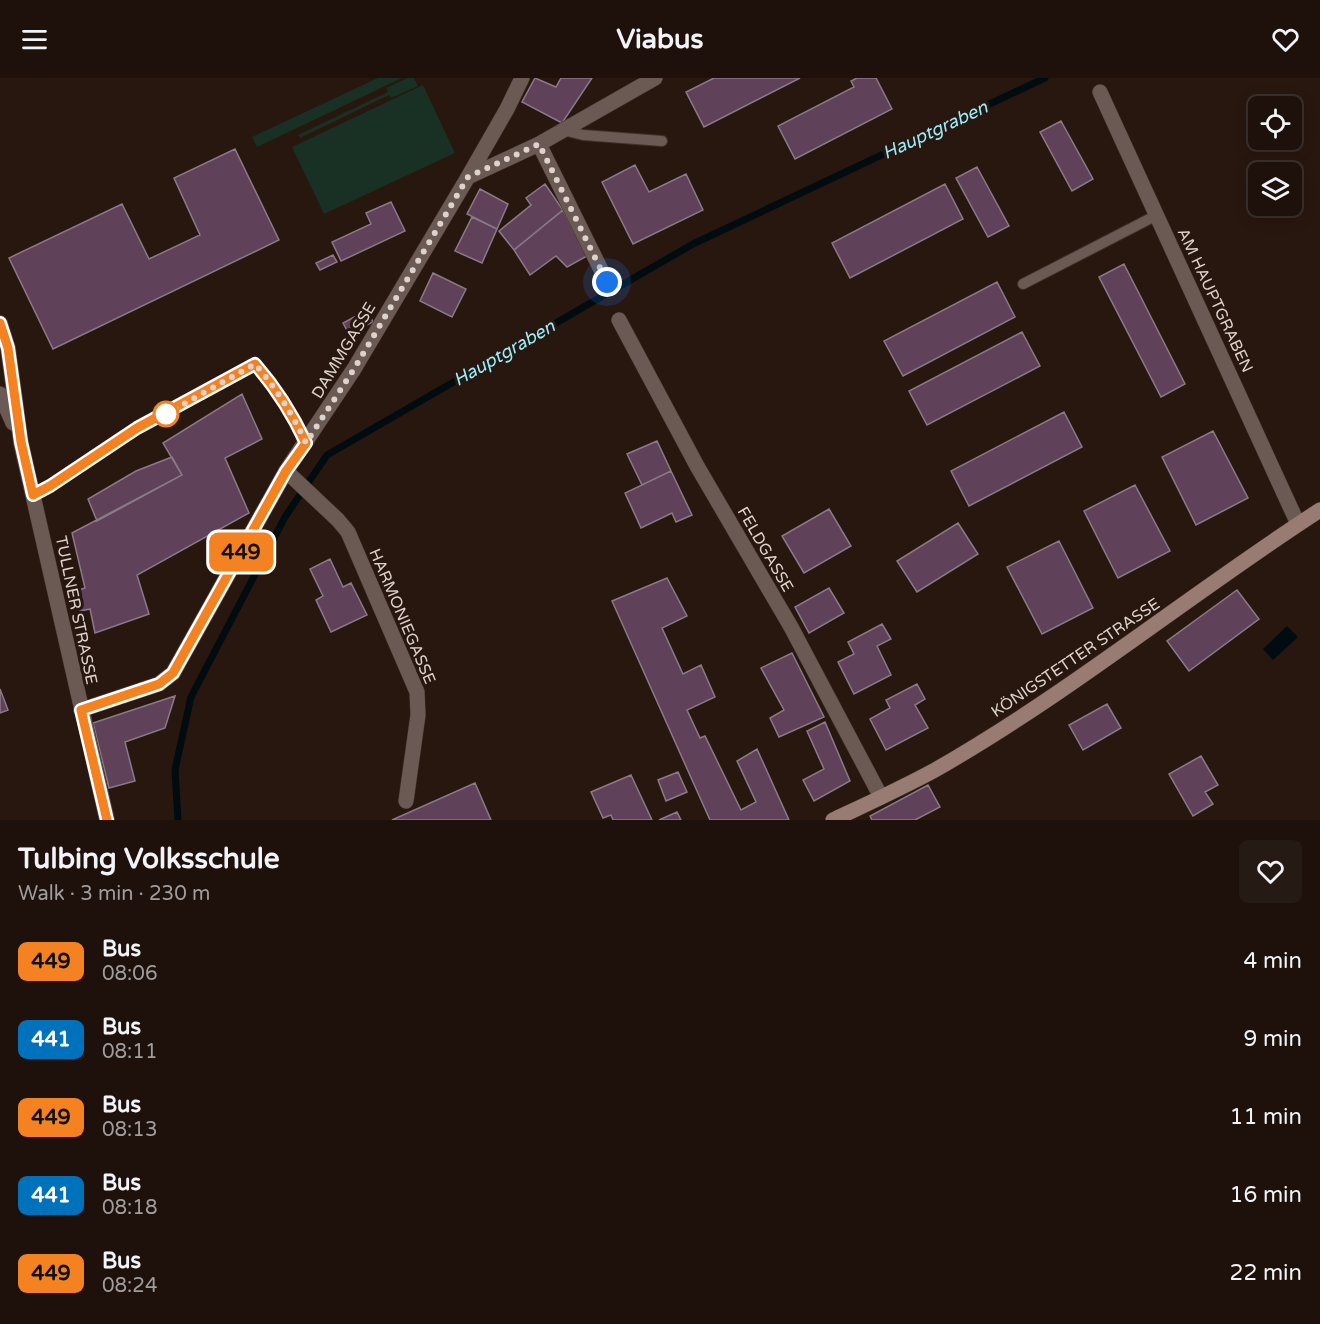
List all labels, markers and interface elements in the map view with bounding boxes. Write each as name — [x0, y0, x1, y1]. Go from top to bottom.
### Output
icon: menu — [18, 23, 51, 56]
text: Viabus — [617, 23, 703, 56]
icon: heart — [1269, 23, 1302, 56]
water label: Hauptgraben — [879, 96, 992, 164]
map controls — [1248, 96, 1302, 216]
button: locate — [1248, 96, 1302, 150]
button: layers — [1248, 162, 1302, 216]
street label: AM HAUPTGRABEN — [1173, 225, 1257, 376]
your location — [592, 267, 622, 297]
street label: DAMMGASSE — [307, 299, 380, 402]
water label: Hauptgraben — [449, 315, 560, 391]
unlabelled marker — [153, 401, 179, 427]
street label: FELDGASSE — [733, 503, 798, 596]
line badge: 449 — [206, 532, 276, 572]
street label: TULLNER STRASSE — [51, 534, 102, 686]
text: 449 — [221, 540, 261, 565]
street label: HARMONIEGASSE — [364, 546, 440, 687]
street label: KÖNIGSTETTER STRASSE — [987, 594, 1164, 722]
button: heart — [1239, 840, 1302, 903]
text: Tulbing Volksschule — [18, 842, 280, 876]
text: Walk · 3 min · 230 m — [18, 882, 210, 906]
text: Bus — [102, 936, 141, 962]
text: 4 min — [1243, 948, 1302, 974]
text: 449 — [31, 949, 71, 974]
text: 08:06 — [102, 962, 157, 986]
text: Bus — [102, 1014, 141, 1040]
text: 9 min — [1243, 1026, 1302, 1052]
text: 441 — [31, 1027, 71, 1052]
text: 08:11 — [102, 1040, 157, 1064]
text: Bus — [102, 1092, 141, 1118]
text: 11 min — [1230, 1104, 1302, 1130]
text: 449 — [31, 1105, 71, 1130]
text: 08:13 — [102, 1118, 157, 1142]
text: Bus — [102, 1170, 141, 1196]
text: 16 min — [1230, 1182, 1302, 1208]
text: 441 — [31, 1183, 71, 1208]
text: 08:18 — [102, 1196, 157, 1220]
text: Bus — [102, 1248, 141, 1274]
text: 22 min — [1230, 1260, 1302, 1286]
text: 449 — [31, 1261, 71, 1286]
text: 08:24 — [102, 1274, 157, 1298]

